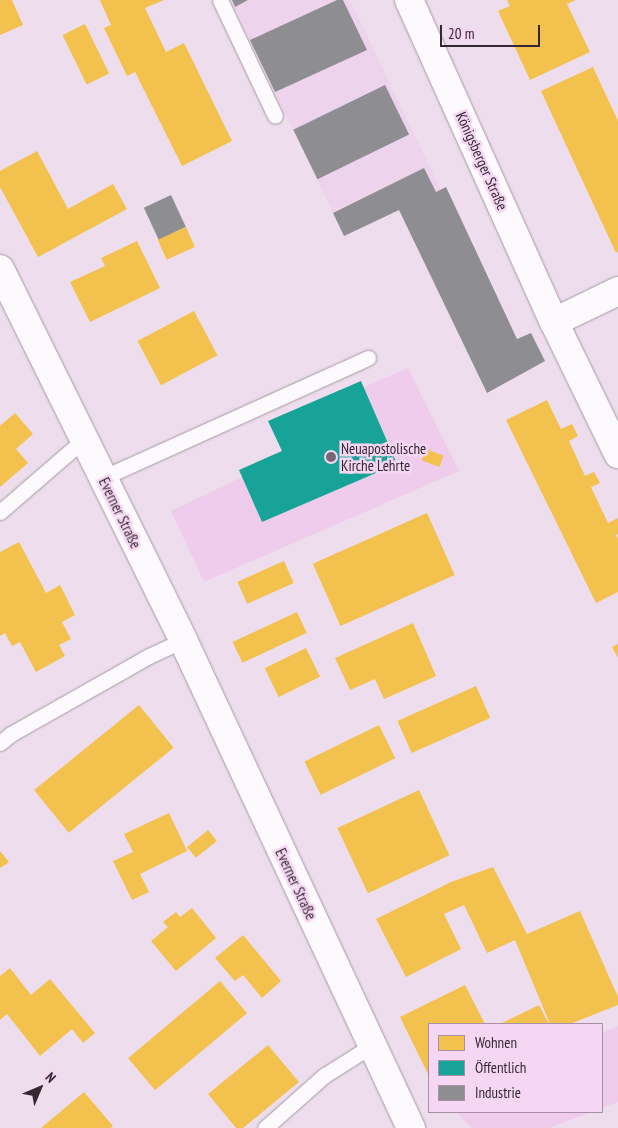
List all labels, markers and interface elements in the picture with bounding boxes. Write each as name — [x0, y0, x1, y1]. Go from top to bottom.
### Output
scale bar — [443, 15, 543, 47]
text: 20 m — [448, 24, 474, 43]
street label: Königsberger Straße — [452, 109, 512, 213]
place label: Neuapostolische Kirche Lehrte — [341, 439, 426, 474]
marker: Neuapostolische Kirche Lehrte — [325, 451, 337, 463]
street label: Everner Straße — [95, 475, 145, 551]
street label: Everner Straße — [272, 845, 320, 923]
legend — [428, 1023, 603, 1113]
text: Wohnen — [475, 1033, 517, 1052]
text: Öffentlich — [475, 1058, 526, 1077]
north arrow — [15, 1063, 65, 1113]
text: N — [42, 1068, 60, 1086]
text: Industrie — [475, 1083, 521, 1102]

